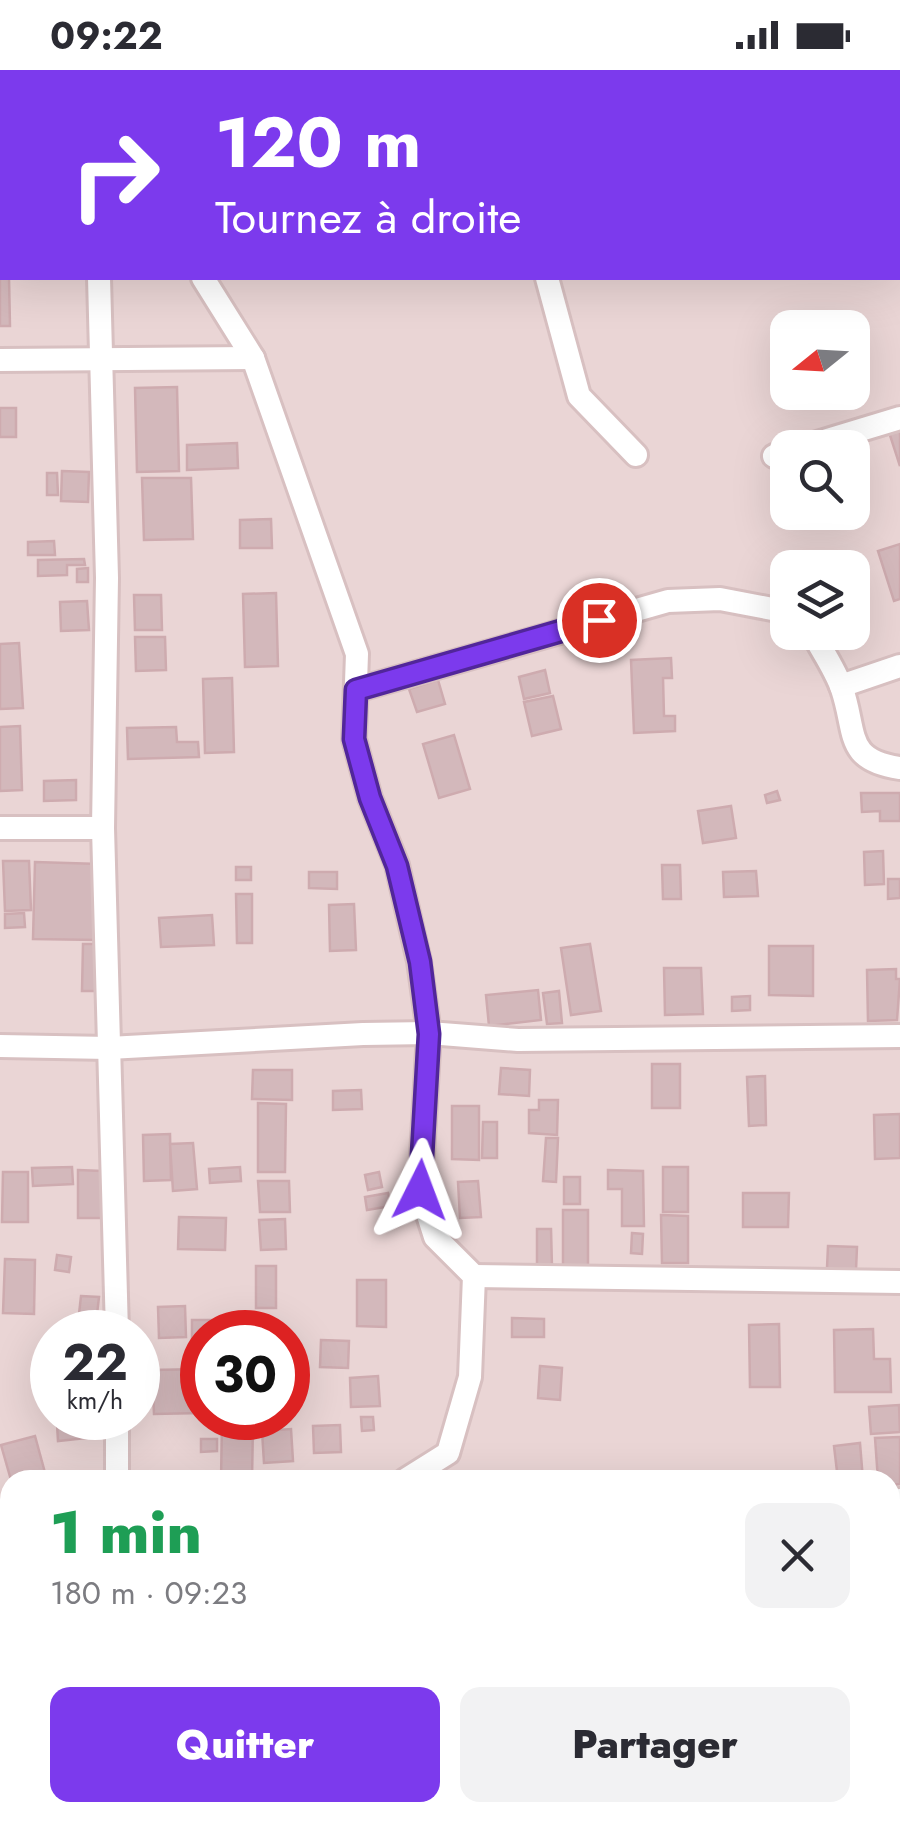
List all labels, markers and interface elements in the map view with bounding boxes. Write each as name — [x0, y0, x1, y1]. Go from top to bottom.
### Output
text: 09:22 — [50, 8, 163, 63]
text: 120 m — [215, 92, 421, 193]
icon: right — [50, 110, 180, 240]
text: Tournez à droite — [215, 185, 521, 250]
north arrow — [770, 310, 870, 410]
map controls — [770, 310, 870, 650]
button: search — [770, 430, 870, 530]
button: layers — [770, 550, 870, 650]
pin — [557, 578, 642, 663]
icon: arrive — [572, 593, 627, 648]
position arrow — [368, 1138, 472, 1242]
speed limit sign: 30 — [180, 1310, 310, 1440]
text: 22 — [62, 1326, 128, 1399]
text: km/h — [67, 1382, 123, 1418]
text: 1 min — [50, 1489, 202, 1576]
button: close — [745, 1503, 850, 1608]
text: 180 m · 09:23 — [50, 1570, 247, 1616]
button: Quitter — [50, 1687, 440, 1802]
button: Partager — [460, 1687, 850, 1802]

